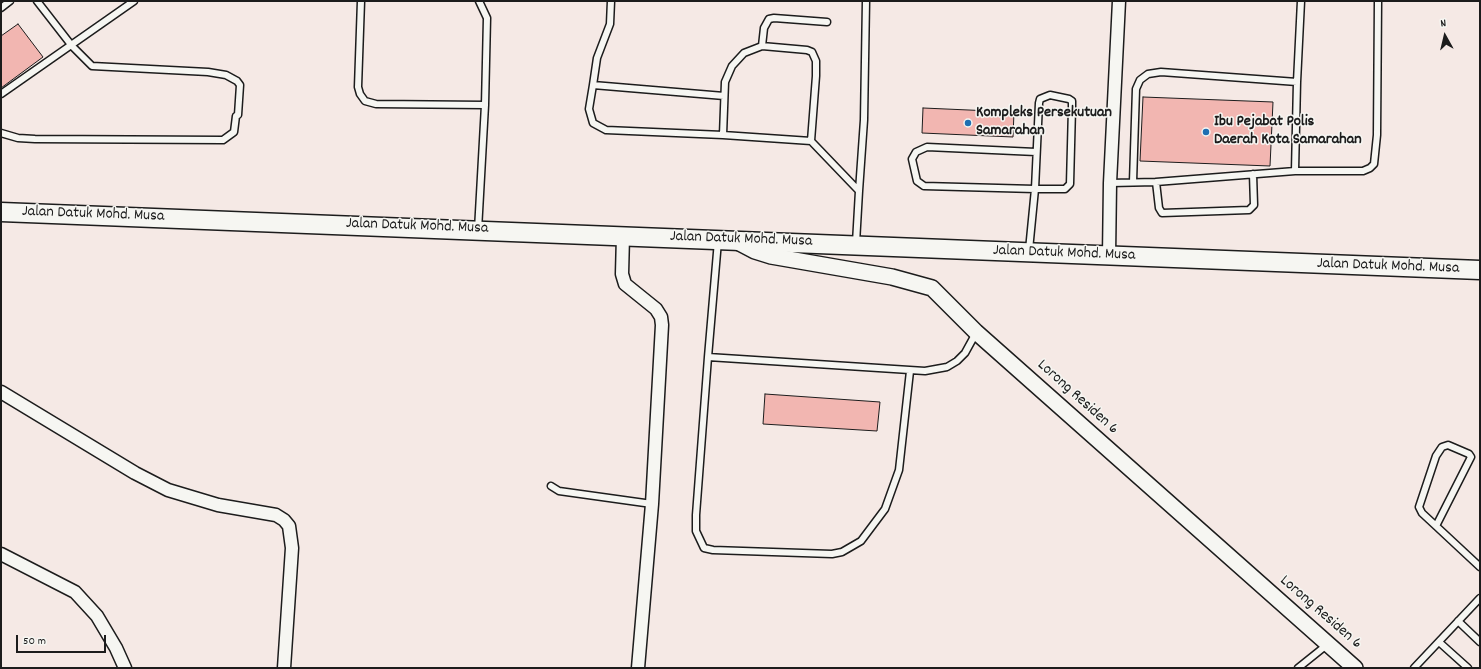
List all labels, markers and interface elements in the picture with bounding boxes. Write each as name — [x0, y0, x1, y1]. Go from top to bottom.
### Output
north arrow — [1425, 16, 1465, 56]
text: N — [1440, 16, 1447, 32]
place label: Kompleks Persekutuan Samarahan — [976, 104, 1112, 142]
place label: Ibu Pejabat Polis Daerah Kota Samarahan — [1214, 113, 1362, 151]
marker: Kompleks Persekutuan Samarahan — [963, 118, 973, 128]
marker: Ibu Pejabat Polis Daerah Kota Samarahan — [1201, 127, 1211, 137]
street label: Jalan Datuk Mohd. Musa — [21, 203, 165, 227]
street label: Jalan Datuk Mohd. Musa — [345, 215, 489, 239]
street label: Jalan Datuk Mohd. Musa — [669, 228, 813, 252]
street label: Jalan Datuk Mohd. Musa — [992, 242, 1136, 266]
street label: Jalan Datuk Mohd. Musa — [1316, 255, 1460, 279]
street label: Lorong Residen 6 — [1032, 356, 1122, 440]
street label: Lorong Residen 6 — [1275, 572, 1365, 654]
scale bar — [18, 627, 108, 653]
text: 50 m — [23, 633, 46, 650]

